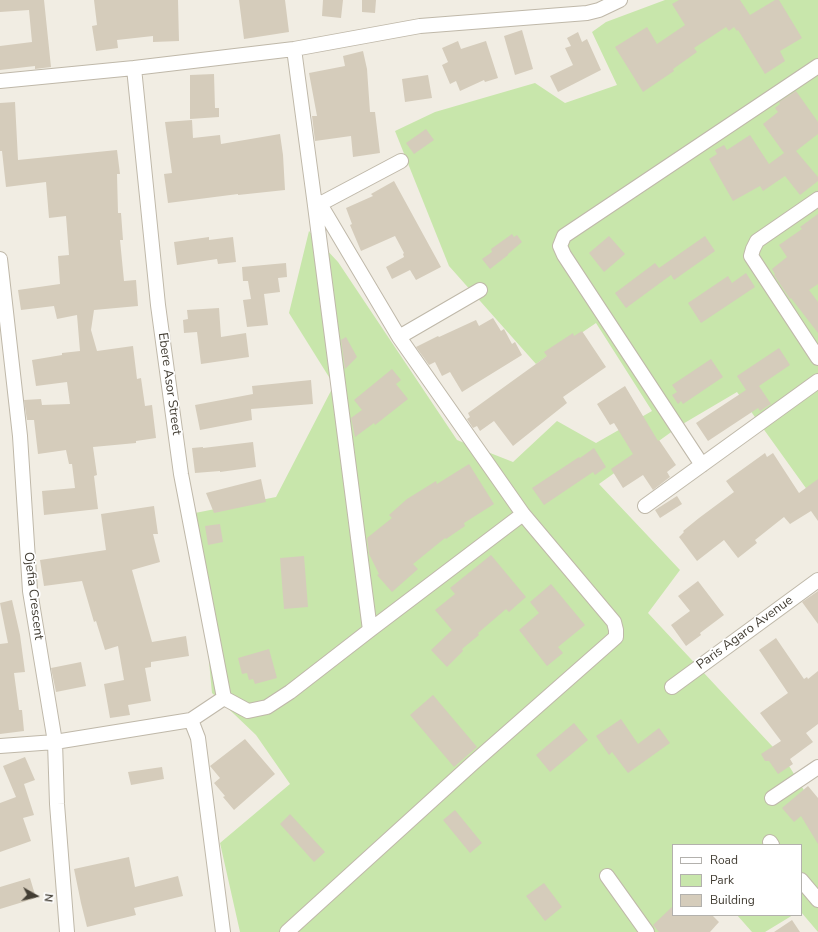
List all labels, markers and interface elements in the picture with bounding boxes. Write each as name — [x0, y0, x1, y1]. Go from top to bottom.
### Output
street label: Ebere Asor Street — [154, 332, 184, 436]
street label: Ojefia Crescent — [20, 551, 46, 641]
street label: Paris Agaro Avenue — [694, 593, 796, 673]
legend — [672, 844, 802, 916]
text: Road — [710, 852, 738, 868]
text: Park — [710, 872, 734, 888]
north arrow — [16, 876, 56, 916]
text: Building — [710, 892, 755, 908]
text: N — [40, 893, 56, 903]

